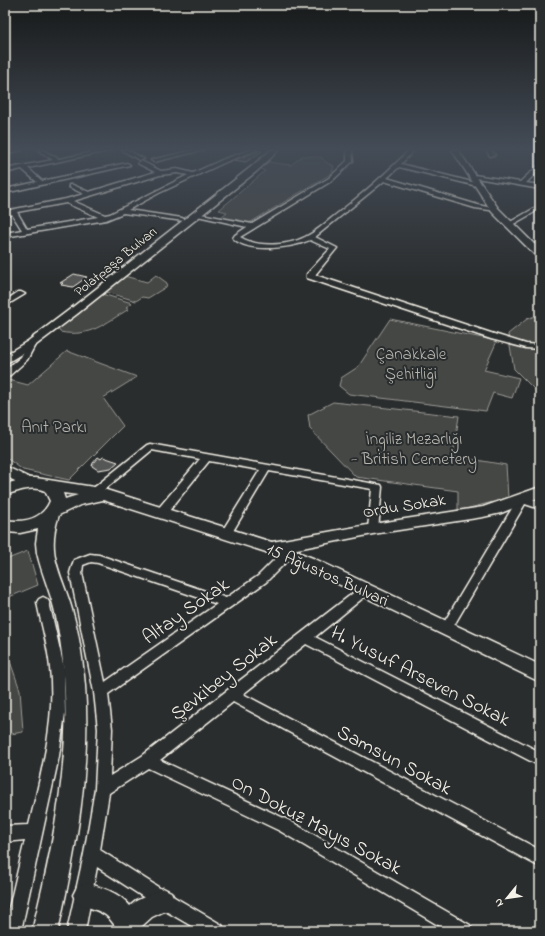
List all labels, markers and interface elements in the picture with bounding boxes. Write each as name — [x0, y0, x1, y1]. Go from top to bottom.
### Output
street label: Polatpaşa Bulvarı — [70, 222, 162, 302]
park label: Çanakkale Şehitliği — [376, 342, 447, 389]
park label: Anıt Parkı — [21, 415, 87, 440]
park label: İngiliz Mezarlığı - British Cemetery — [351, 427, 477, 473]
street label: Ordu Sokak — [361, 488, 448, 525]
street label: 15 Ağustos Bulvari — [262, 537, 392, 615]
street label: Altay Sokak — [137, 571, 236, 653]
street label: H. Yusuf Arseven Sokak — [325, 619, 515, 735]
street label: Şevkibey Sokak — [165, 627, 284, 729]
street label: Samsun Sokak — [331, 719, 457, 804]
street label: On Dokuz Mayıs Sokak — [225, 769, 407, 884]
north arrow — [487, 878, 527, 918]
text: N — [490, 895, 508, 909]

